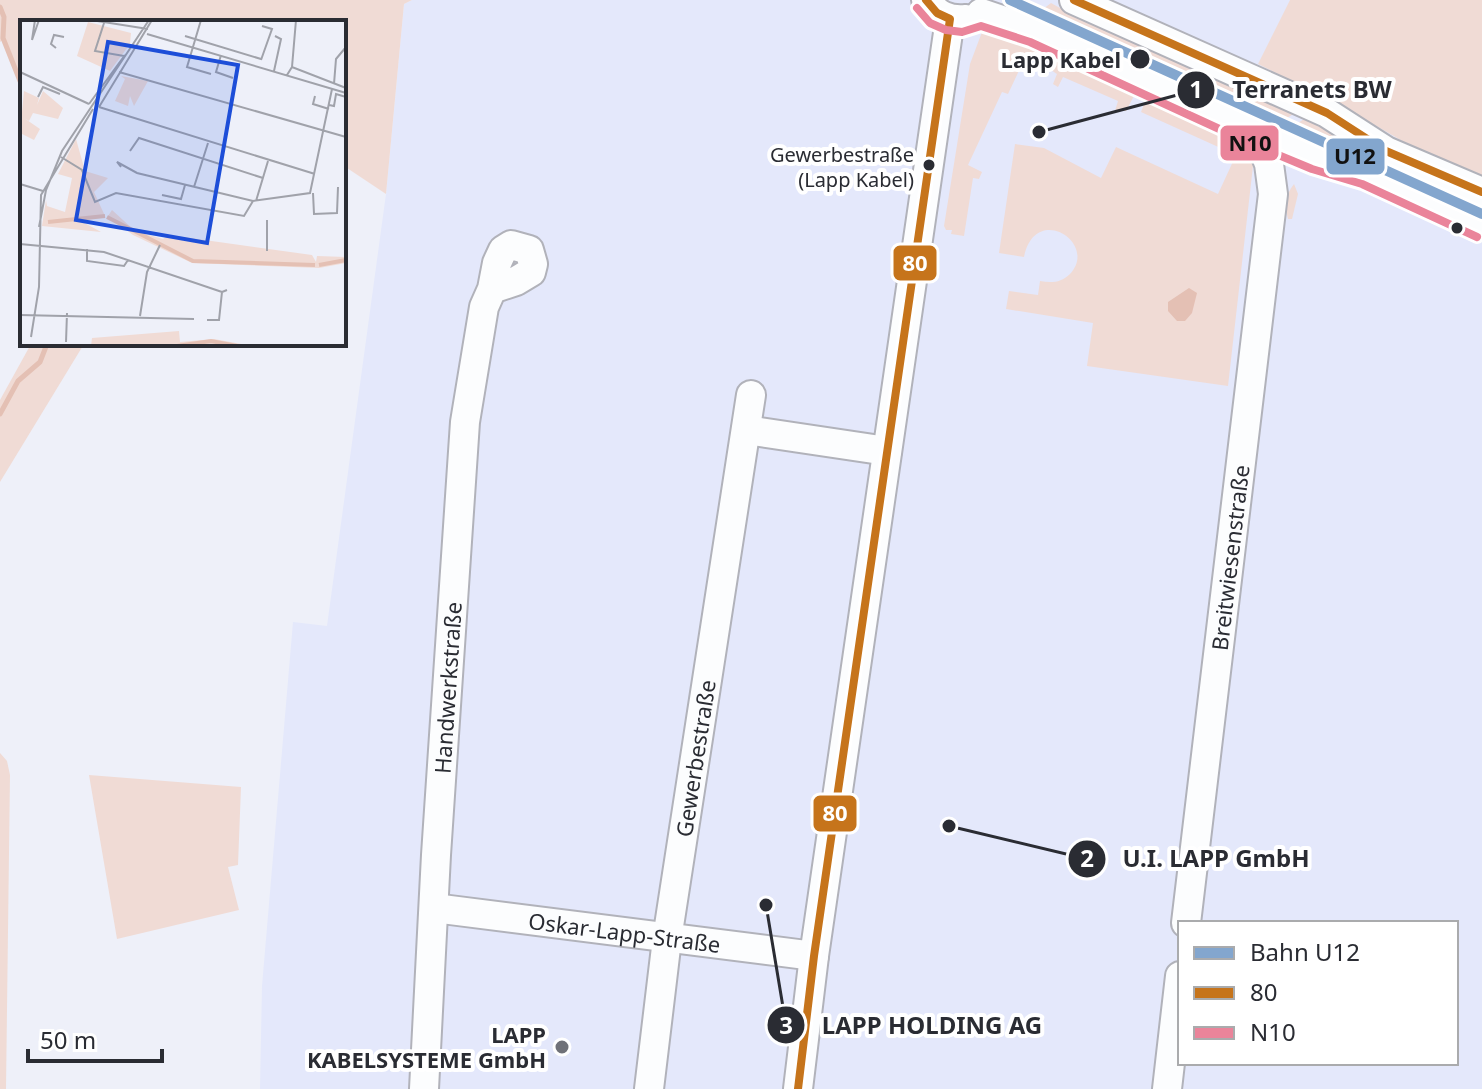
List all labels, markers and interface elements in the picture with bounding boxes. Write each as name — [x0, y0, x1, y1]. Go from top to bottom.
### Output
inset map — [20, 20, 346, 346]
place label: Lapp Kabel — [1001, 44, 1121, 74]
marker: Lapp Kabel — [1128, 47, 1152, 71]
callout: Terranets BW — [1176, 66, 1408, 114]
text: 1 — [1189, 72, 1203, 105]
text: Terranets BW — [1232, 72, 1393, 105]
line badge: N10 — [1219, 124, 1280, 162]
text: N10 — [1228, 127, 1272, 157]
line badge: U12 — [1325, 137, 1386, 176]
text: U12 — [1334, 140, 1376, 170]
place label: Gewerbestraße (Lapp Kabel) — [770, 141, 914, 193]
marker: Gewerbestraße (Lapp Kabel) — [921, 157, 937, 173]
unlabelled marker — [1449, 220, 1465, 236]
line badge: 80 — [892, 244, 938, 282]
text: 80 — [902, 247, 928, 277]
street label: Breitwiesenstraße — [1204, 463, 1256, 652]
street label: Handwerkstraße — [426, 601, 468, 775]
street label: Gewerbestraße — [668, 678, 722, 839]
line badge: 80 — [812, 794, 858, 833]
text: 80 — [822, 797, 848, 827]
callout: U.I. LAPP GmbH — [1067, 835, 1326, 883]
text: 2 — [1080, 841, 1094, 874]
text: U.I. LAPP GmbH — [1122, 841, 1310, 874]
street label: Oskar-Lapp-Straße — [527, 905, 722, 959]
legend — [1178, 921, 1458, 1065]
text: Bahn U12 — [1250, 935, 1360, 968]
text: 80 — [1250, 975, 1277, 1008]
callout: LAPP HOLDING AG — [766, 1001, 1059, 1049]
text: 3 — [779, 1008, 793, 1041]
text: LAPP HOLDING AG — [822, 1008, 1042, 1041]
scale bar — [28, 1013, 162, 1063]
text: N10 — [1250, 1015, 1296, 1048]
place label: LAPP KABELSYSTEME GmbH — [307, 1019, 546, 1074]
text: 50 m — [40, 1023, 96, 1056]
marker: LAPP KABELSYSTEME GmbH — [553, 1038, 571, 1056]

